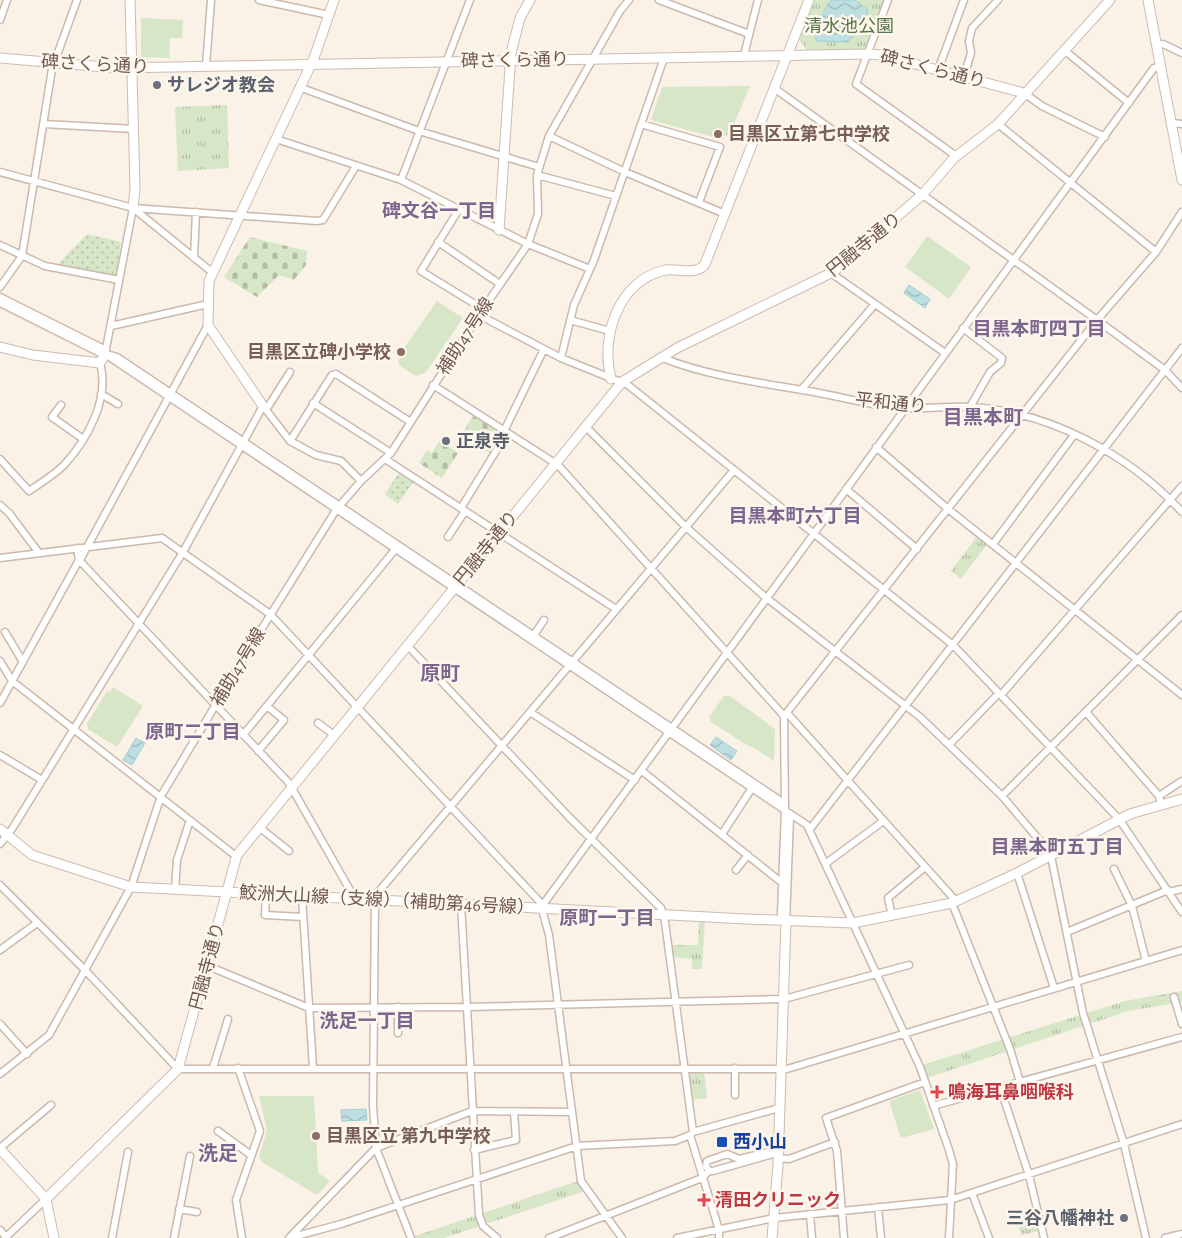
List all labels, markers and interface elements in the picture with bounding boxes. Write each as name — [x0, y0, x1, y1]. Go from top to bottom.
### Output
park label: 清水池公園 — [804, 17, 894, 36]
street label: 碑さくら通り — [878, 47, 988, 92]
street label: 碑さくら通り — [461, 50, 569, 71]
street label: 碑さくら通り — [41, 52, 149, 77]
place label: サレジオ教会 — [167, 75, 275, 95]
marker: サレジオ教会 — [151, 79, 163, 91]
place label: 目黒区立第七中学校 — [728, 124, 890, 144]
marker: 目黒区立第七中学校 — [712, 128, 724, 140]
district label: 碑文谷一丁目 — [382, 201, 496, 221]
street label: 円融寺通り — [823, 209, 905, 280]
street label: 補助47号線 — [433, 294, 497, 378]
district label: 目黒本町四丁目 — [972, 319, 1106, 339]
place label: 目黒区立碑小学校 — [247, 342, 391, 362]
marker: 目黒区立碑小学校 — [395, 346, 407, 358]
street label: 平和通り — [854, 389, 928, 417]
district label: 目黒本町 — [943, 407, 1023, 428]
place label: 正泉寺 — [456, 431, 510, 451]
marker: 正泉寺 — [440, 435, 452, 447]
district label: 目黒本町六丁目 — [728, 506, 862, 526]
street label: 円融寺通り — [451, 507, 522, 589]
street label: 補助47号線 — [207, 624, 269, 710]
district label: 原町 — [420, 664, 460, 684]
district label: 原町二丁目 — [145, 723, 241, 742]
district label: 目黒本町五丁目 — [990, 837, 1124, 857]
street label: 鮫洲大山線（支線）（補助第46号線） — [239, 882, 535, 918]
district label: 原町一丁目 — [559, 909, 655, 928]
street label: 円融寺通り — [187, 920, 228, 1012]
district label: 洗足一丁目 — [319, 1011, 415, 1031]
place label: 鳴海耳鼻咽喉科 — [948, 1082, 1074, 1102]
marker: 鳴海耳鼻咽喉科 — [930, 1085, 944, 1099]
place label: 目黒区立 第九中学校 — [326, 1126, 491, 1146]
marker: 目黒区立 第九中学校 — [310, 1130, 322, 1142]
place label: 西小山 — [733, 1133, 787, 1152]
marker: 西小山 — [715, 1135, 729, 1149]
district label: 洗足 — [198, 1143, 238, 1164]
place label: 清田クリニック — [715, 1191, 841, 1210]
marker: 清田クリニック — [697, 1193, 711, 1207]
place label: 三谷八幡神社 — [1006, 1208, 1114, 1228]
marker: 三谷八幡神社 — [1118, 1212, 1130, 1224]

